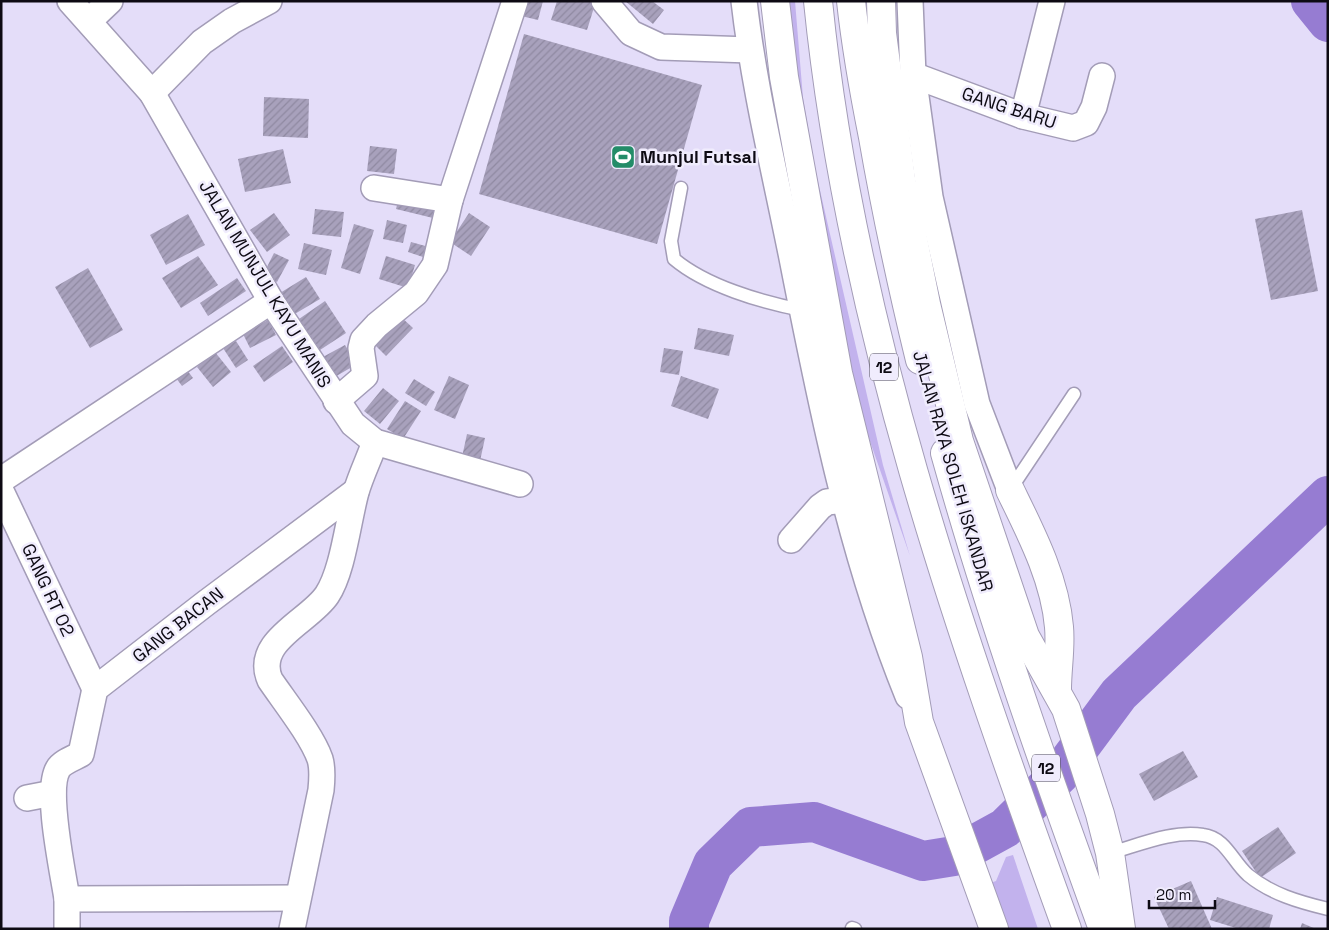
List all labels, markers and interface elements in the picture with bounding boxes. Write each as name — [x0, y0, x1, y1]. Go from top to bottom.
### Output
street label: GANG BARU — [959, 81, 1059, 134]
sports icon: Munjul Futsal — [610, 144, 636, 170]
place label: Munjul Futsal — [640, 145, 757, 168]
street label: JALAN MUNJUL KAYU MANIS — [194, 176, 337, 392]
street label: JALAN RAYA SOLEH ISKANDAR — [908, 348, 999, 594]
road number: 12 — [870, 354, 898, 381]
street label: GANG RT 02 — [17, 540, 80, 640]
street label: GANG BACAN — [128, 582, 228, 667]
road number: 12 — [1032, 754, 1060, 781]
scale bar — [1149, 878, 1215, 910]
text: 20 m — [1156, 885, 1191, 904]

